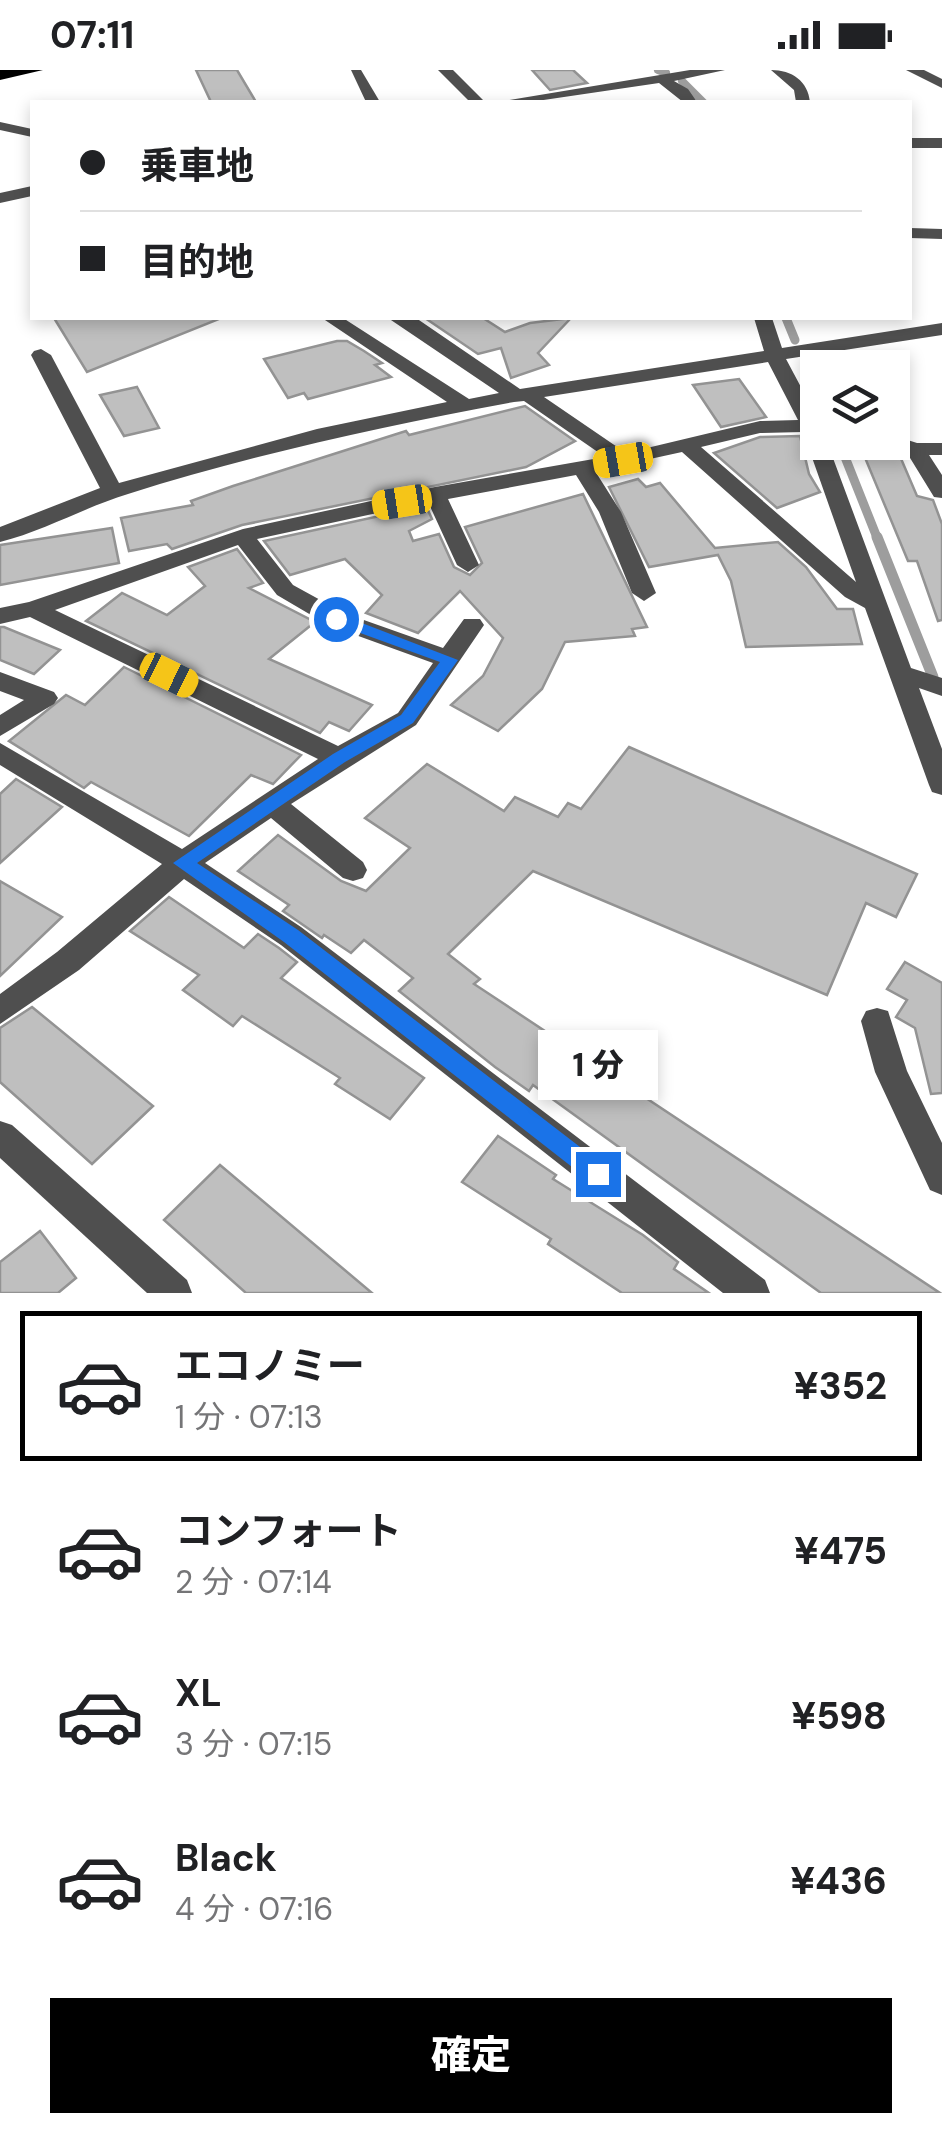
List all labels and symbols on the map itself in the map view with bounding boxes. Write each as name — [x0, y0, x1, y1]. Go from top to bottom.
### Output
car — [591, 440, 655, 480]
car — [370, 482, 434, 522]
route start — [314, 597, 359, 642]
car — [135, 648, 203, 702]
callout: 1 分 — [538, 1029, 658, 1099]
route end — [576, 1152, 621, 1197]

